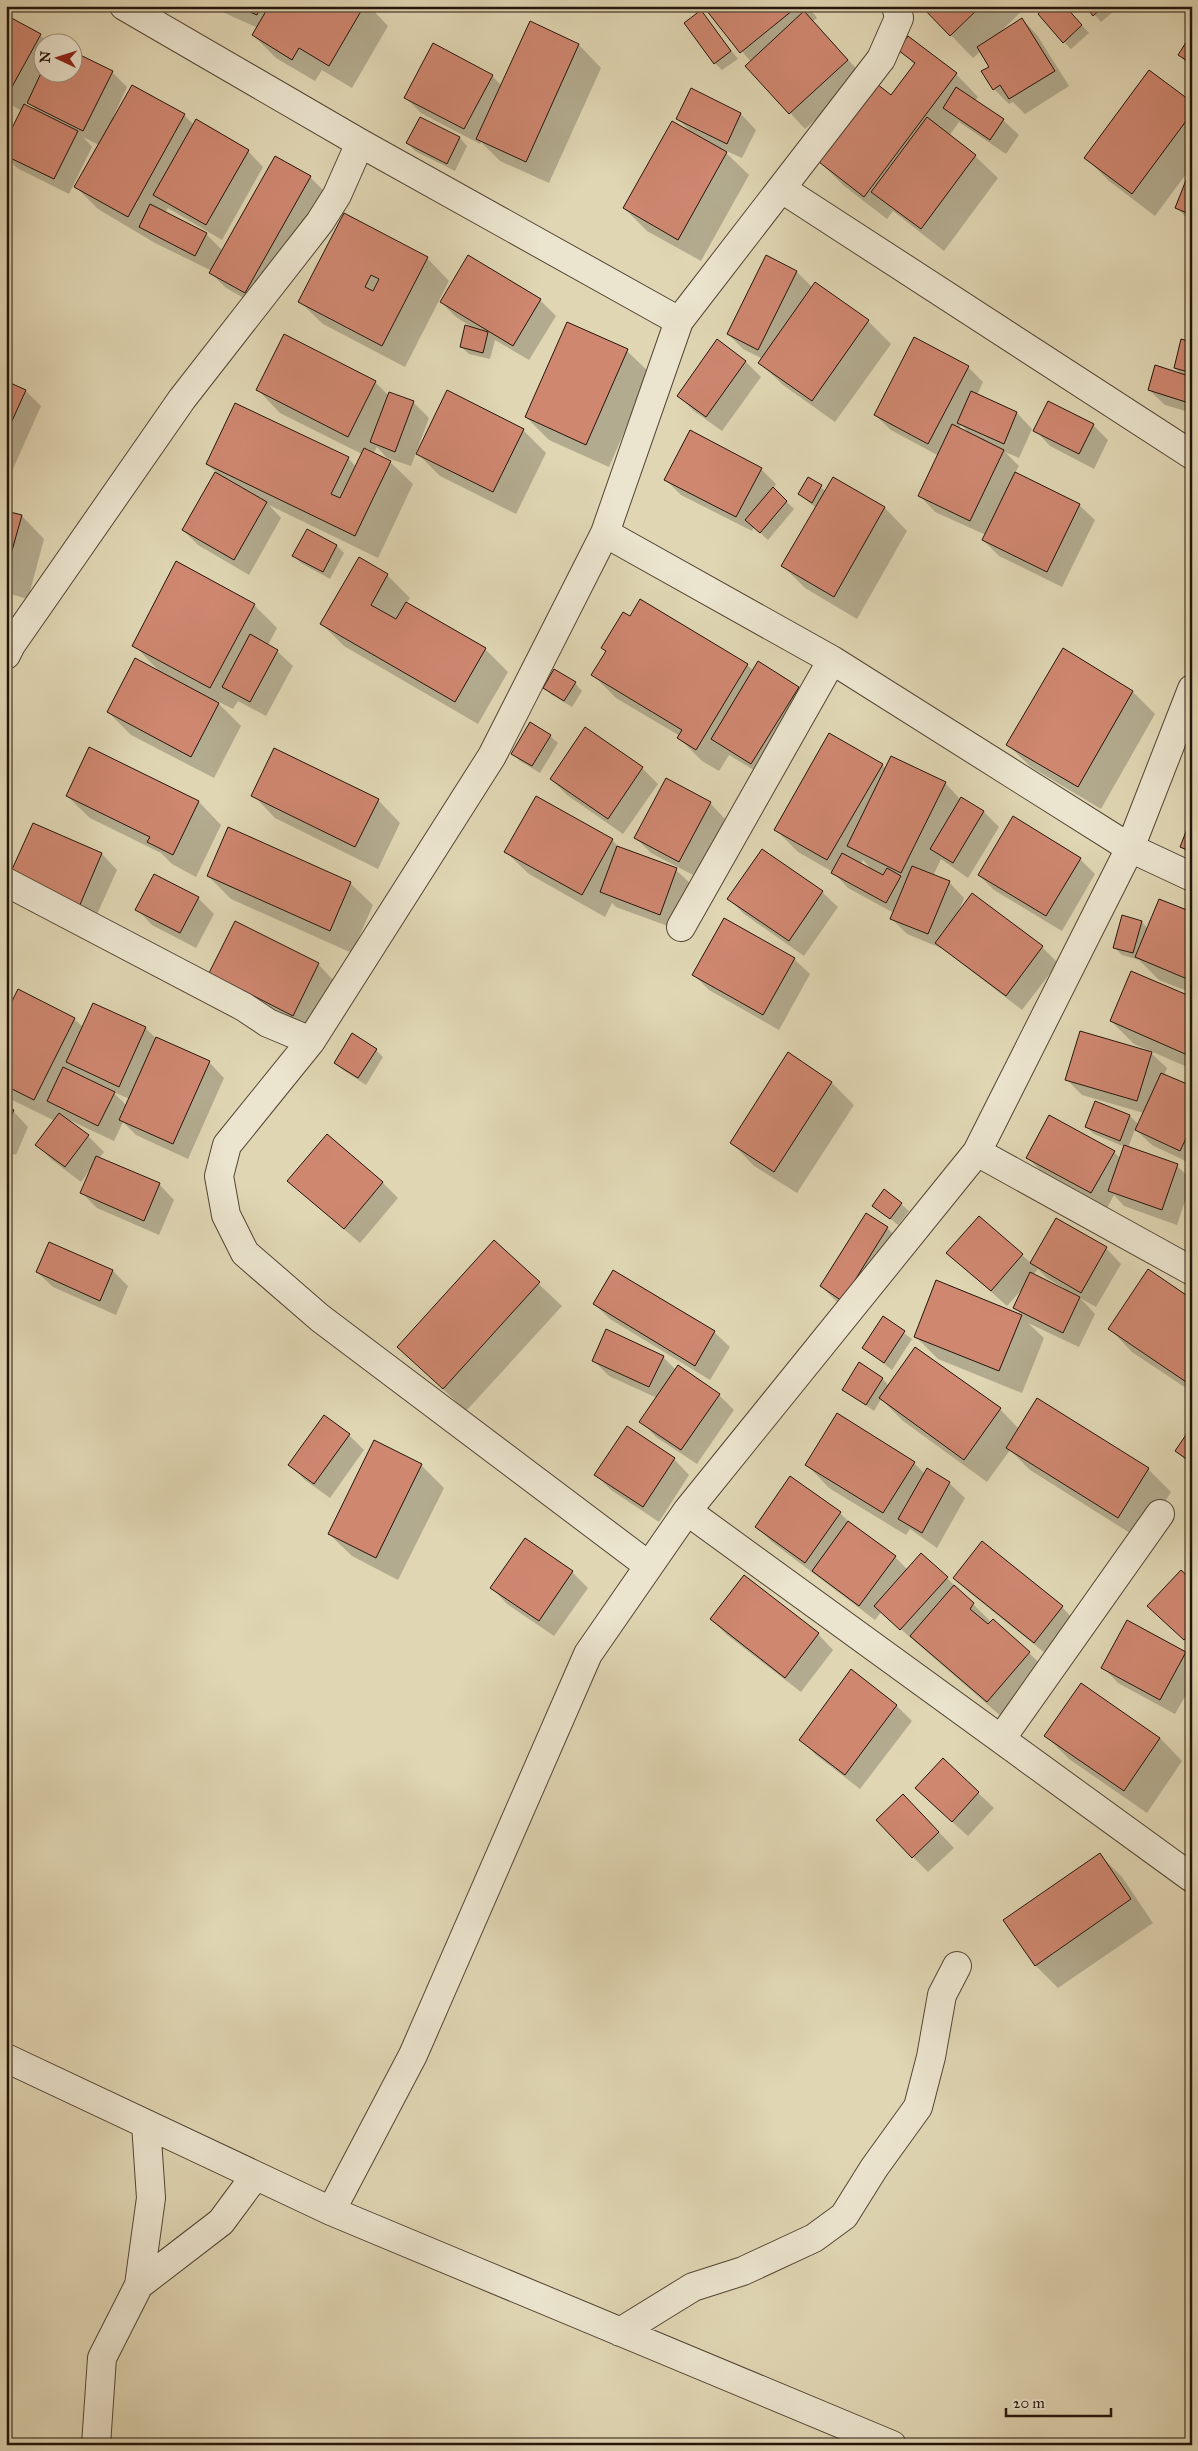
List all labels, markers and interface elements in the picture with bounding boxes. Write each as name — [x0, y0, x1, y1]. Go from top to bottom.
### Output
north arrow — [32, 32, 82, 82]
text: N — [37, 50, 54, 64]
scale bar — [1006, 2386, 1110, 2418]
text: 20 m — [1013, 2394, 1045, 2412]

